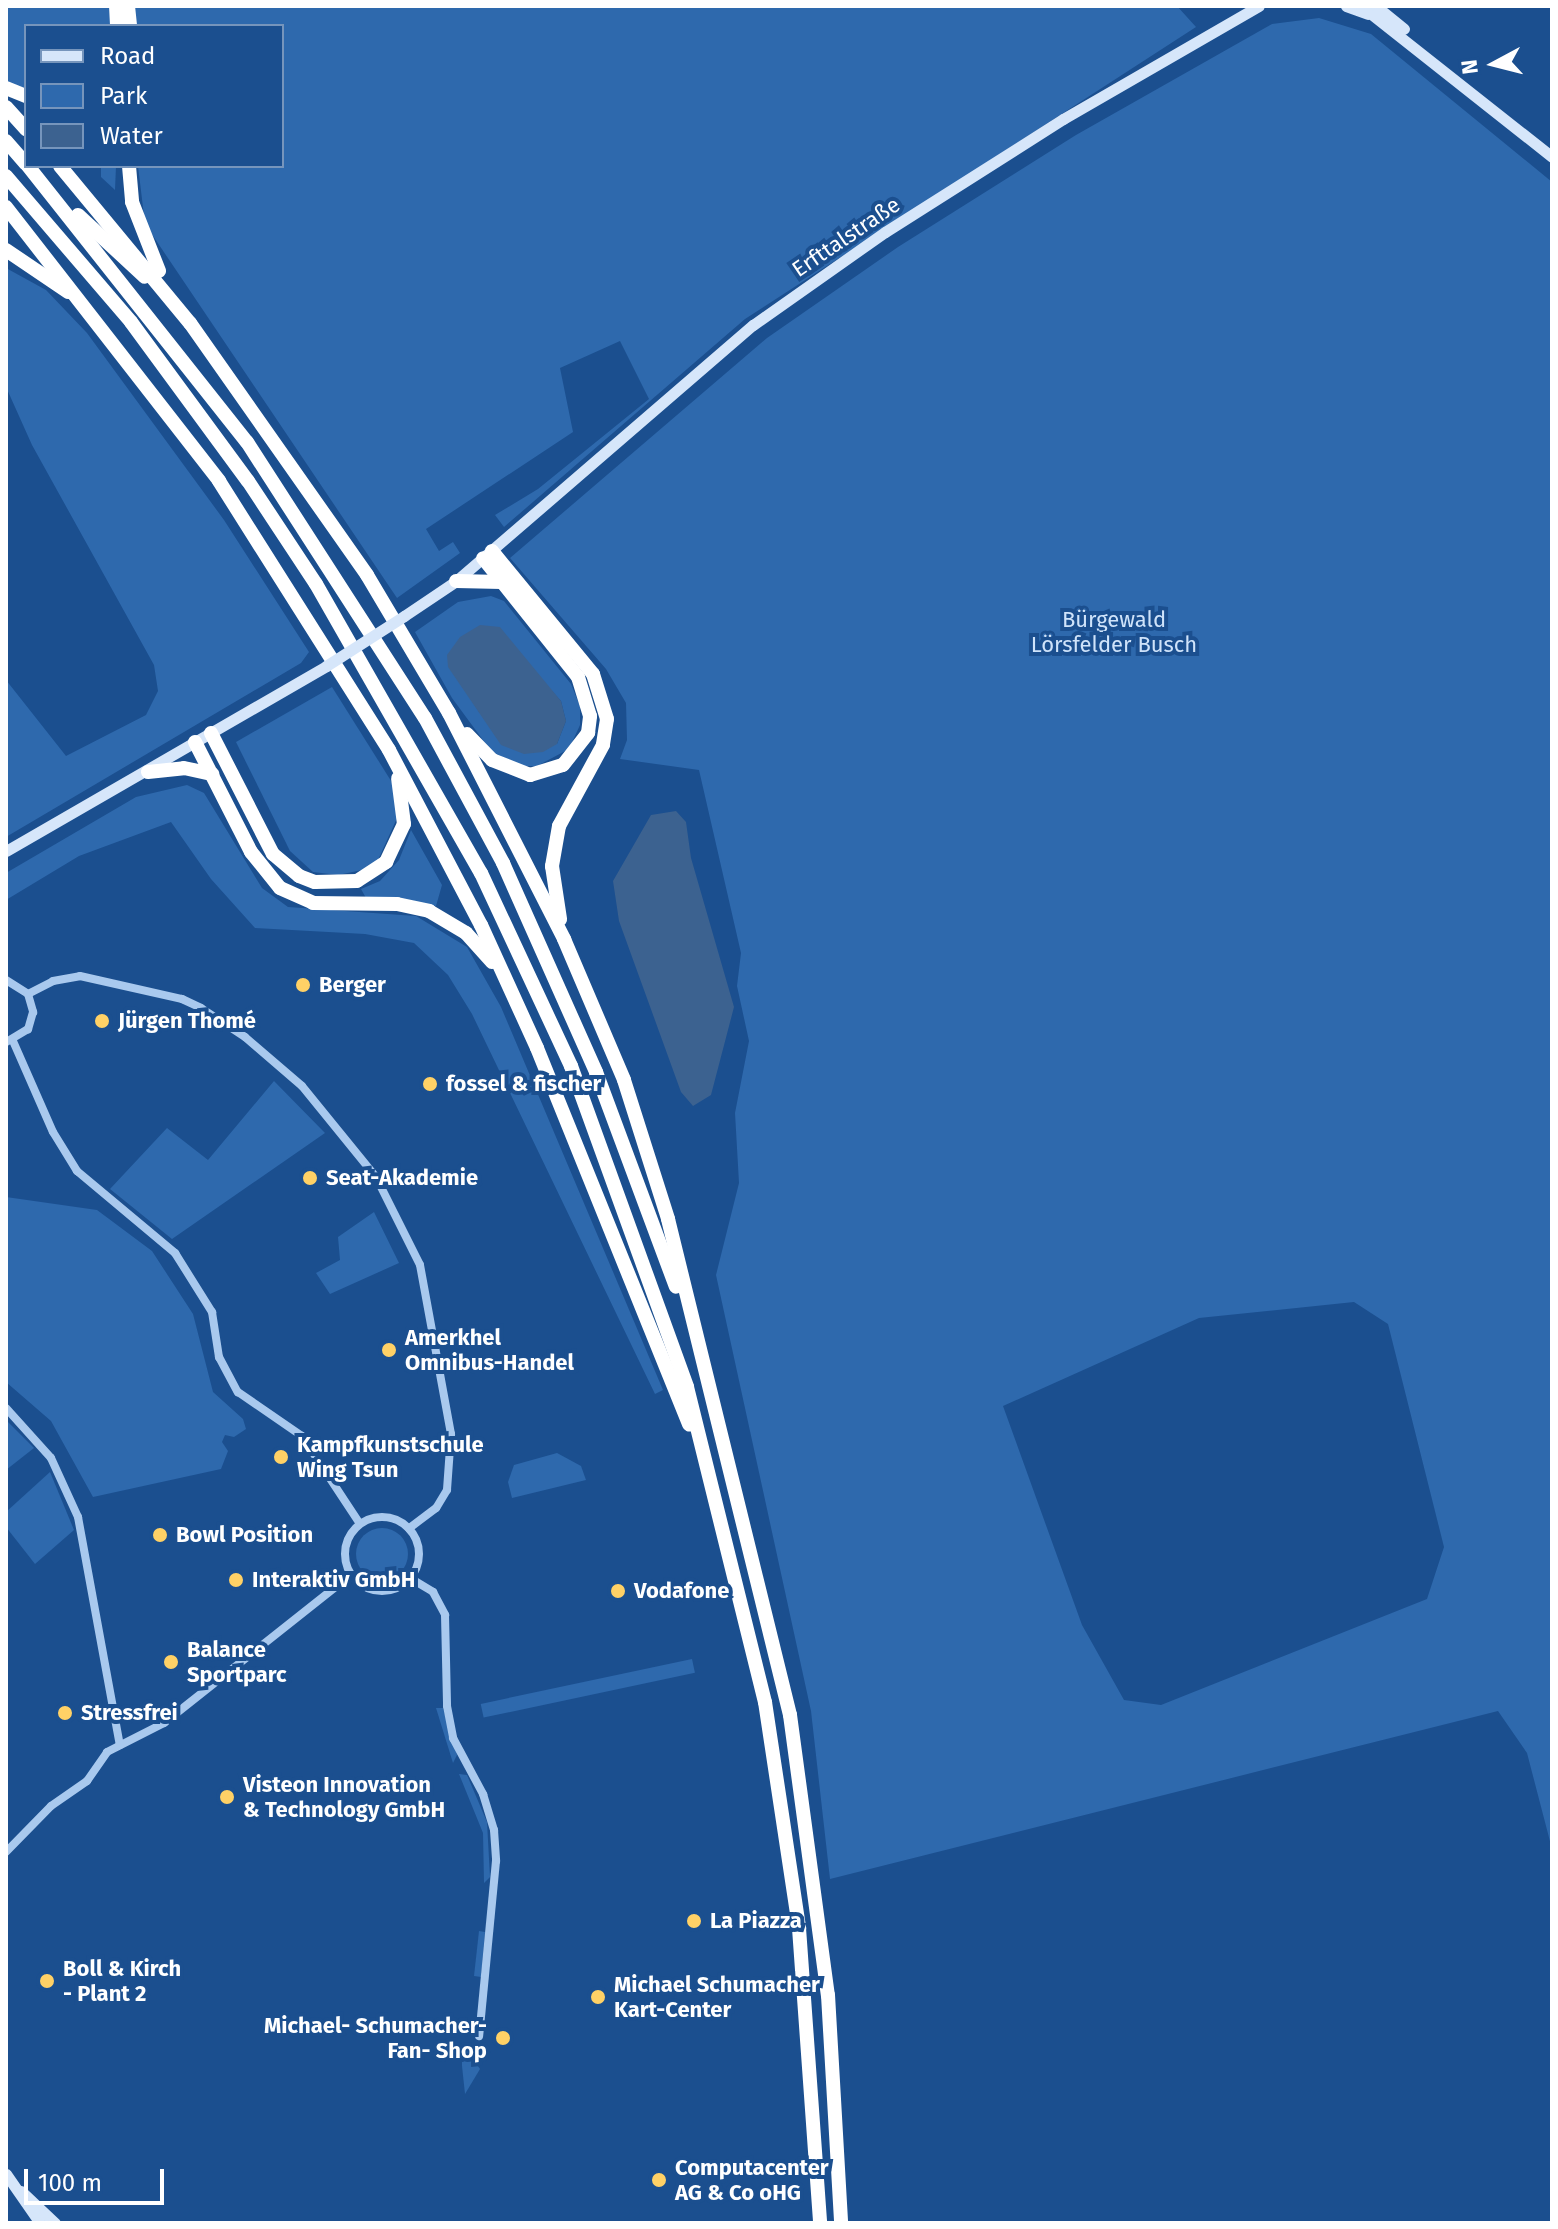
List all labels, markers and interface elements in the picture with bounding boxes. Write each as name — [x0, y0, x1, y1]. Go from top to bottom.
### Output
legend — [24, 24, 284, 168]
north arrow — [1454, 24, 1534, 104]
text: Road — [100, 42, 155, 70]
text: N — [1455, 58, 1484, 76]
text: Park — [100, 82, 147, 110]
text: Water — [100, 122, 163, 150]
street label: Erfttalstraße — [787, 191, 905, 283]
park label: Bürgewald Lörsfelder Busch — [1031, 606, 1197, 658]
place label: Berger — [319, 972, 386, 998]
marker: Berger — [294, 976, 312, 994]
place label: Jürgen Thomé — [118, 1008, 256, 1034]
marker: Jürgen Thomé — [93, 1012, 111, 1030]
place label: fossel & fischer — [446, 1071, 601, 1097]
marker: fossel & fischer — [421, 1075, 439, 1093]
place label: Seat-Akademie — [326, 1165, 478, 1191]
marker: Seat-Akademie — [301, 1169, 319, 1187]
place label: Amerkhel Omnibus-Handel — [405, 1324, 574, 1376]
marker: Amerkhel Omnibus-Handel — [380, 1341, 398, 1359]
place label: Kampfkunstschule Wing Tsun — [297, 1431, 484, 1482]
marker: Kampfkunstschule Wing Tsun — [272, 1448, 290, 1466]
place label: Bowl Position — [176, 1522, 313, 1548]
marker: Bowl Position — [151, 1526, 169, 1544]
place label: Interaktiv GmbH — [252, 1567, 415, 1593]
marker: Interaktiv GmbH — [227, 1571, 245, 1589]
place label: Vodafone — [634, 1578, 729, 1604]
marker: Vodafone — [609, 1582, 627, 1600]
place label: Balance Sportparc — [187, 1636, 287, 1688]
marker: Balance Sportparc — [162, 1653, 180, 1671]
place label: Stressfrei — [81, 1700, 178, 1726]
marker: Stressfrei — [56, 1704, 74, 1722]
place label: Visteon Innovation & Technology GmbH — [243, 1771, 445, 1822]
marker: Visteon Innovation & Technology GmbH — [218, 1788, 236, 1806]
place label: La Piazza — [710, 1908, 802, 1934]
marker: La Piazza — [685, 1912, 703, 1930]
place label: Boll & Kirch - Plant 2 — [63, 1955, 181, 2006]
place label: Michael Schumacher Kart-Center — [614, 1971, 820, 2022]
marker: Boll & Kirch - Plant 2 — [38, 1972, 56, 1990]
marker: Michael Schumacher Kart-Center — [589, 1988, 607, 2006]
place label: Michael- Schumacher- Fan- Shop — [264, 2012, 487, 2064]
marker: Michael- Schumacher- Fan- Shop — [494, 2029, 512, 2047]
scale bar — [28, 2153, 168, 2203]
place label: Computacenter AG & Co oHG — [675, 2154, 829, 2206]
text: 100 m — [38, 2169, 102, 2197]
marker: Computacenter AG & Co oHG — [650, 2171, 668, 2189]

